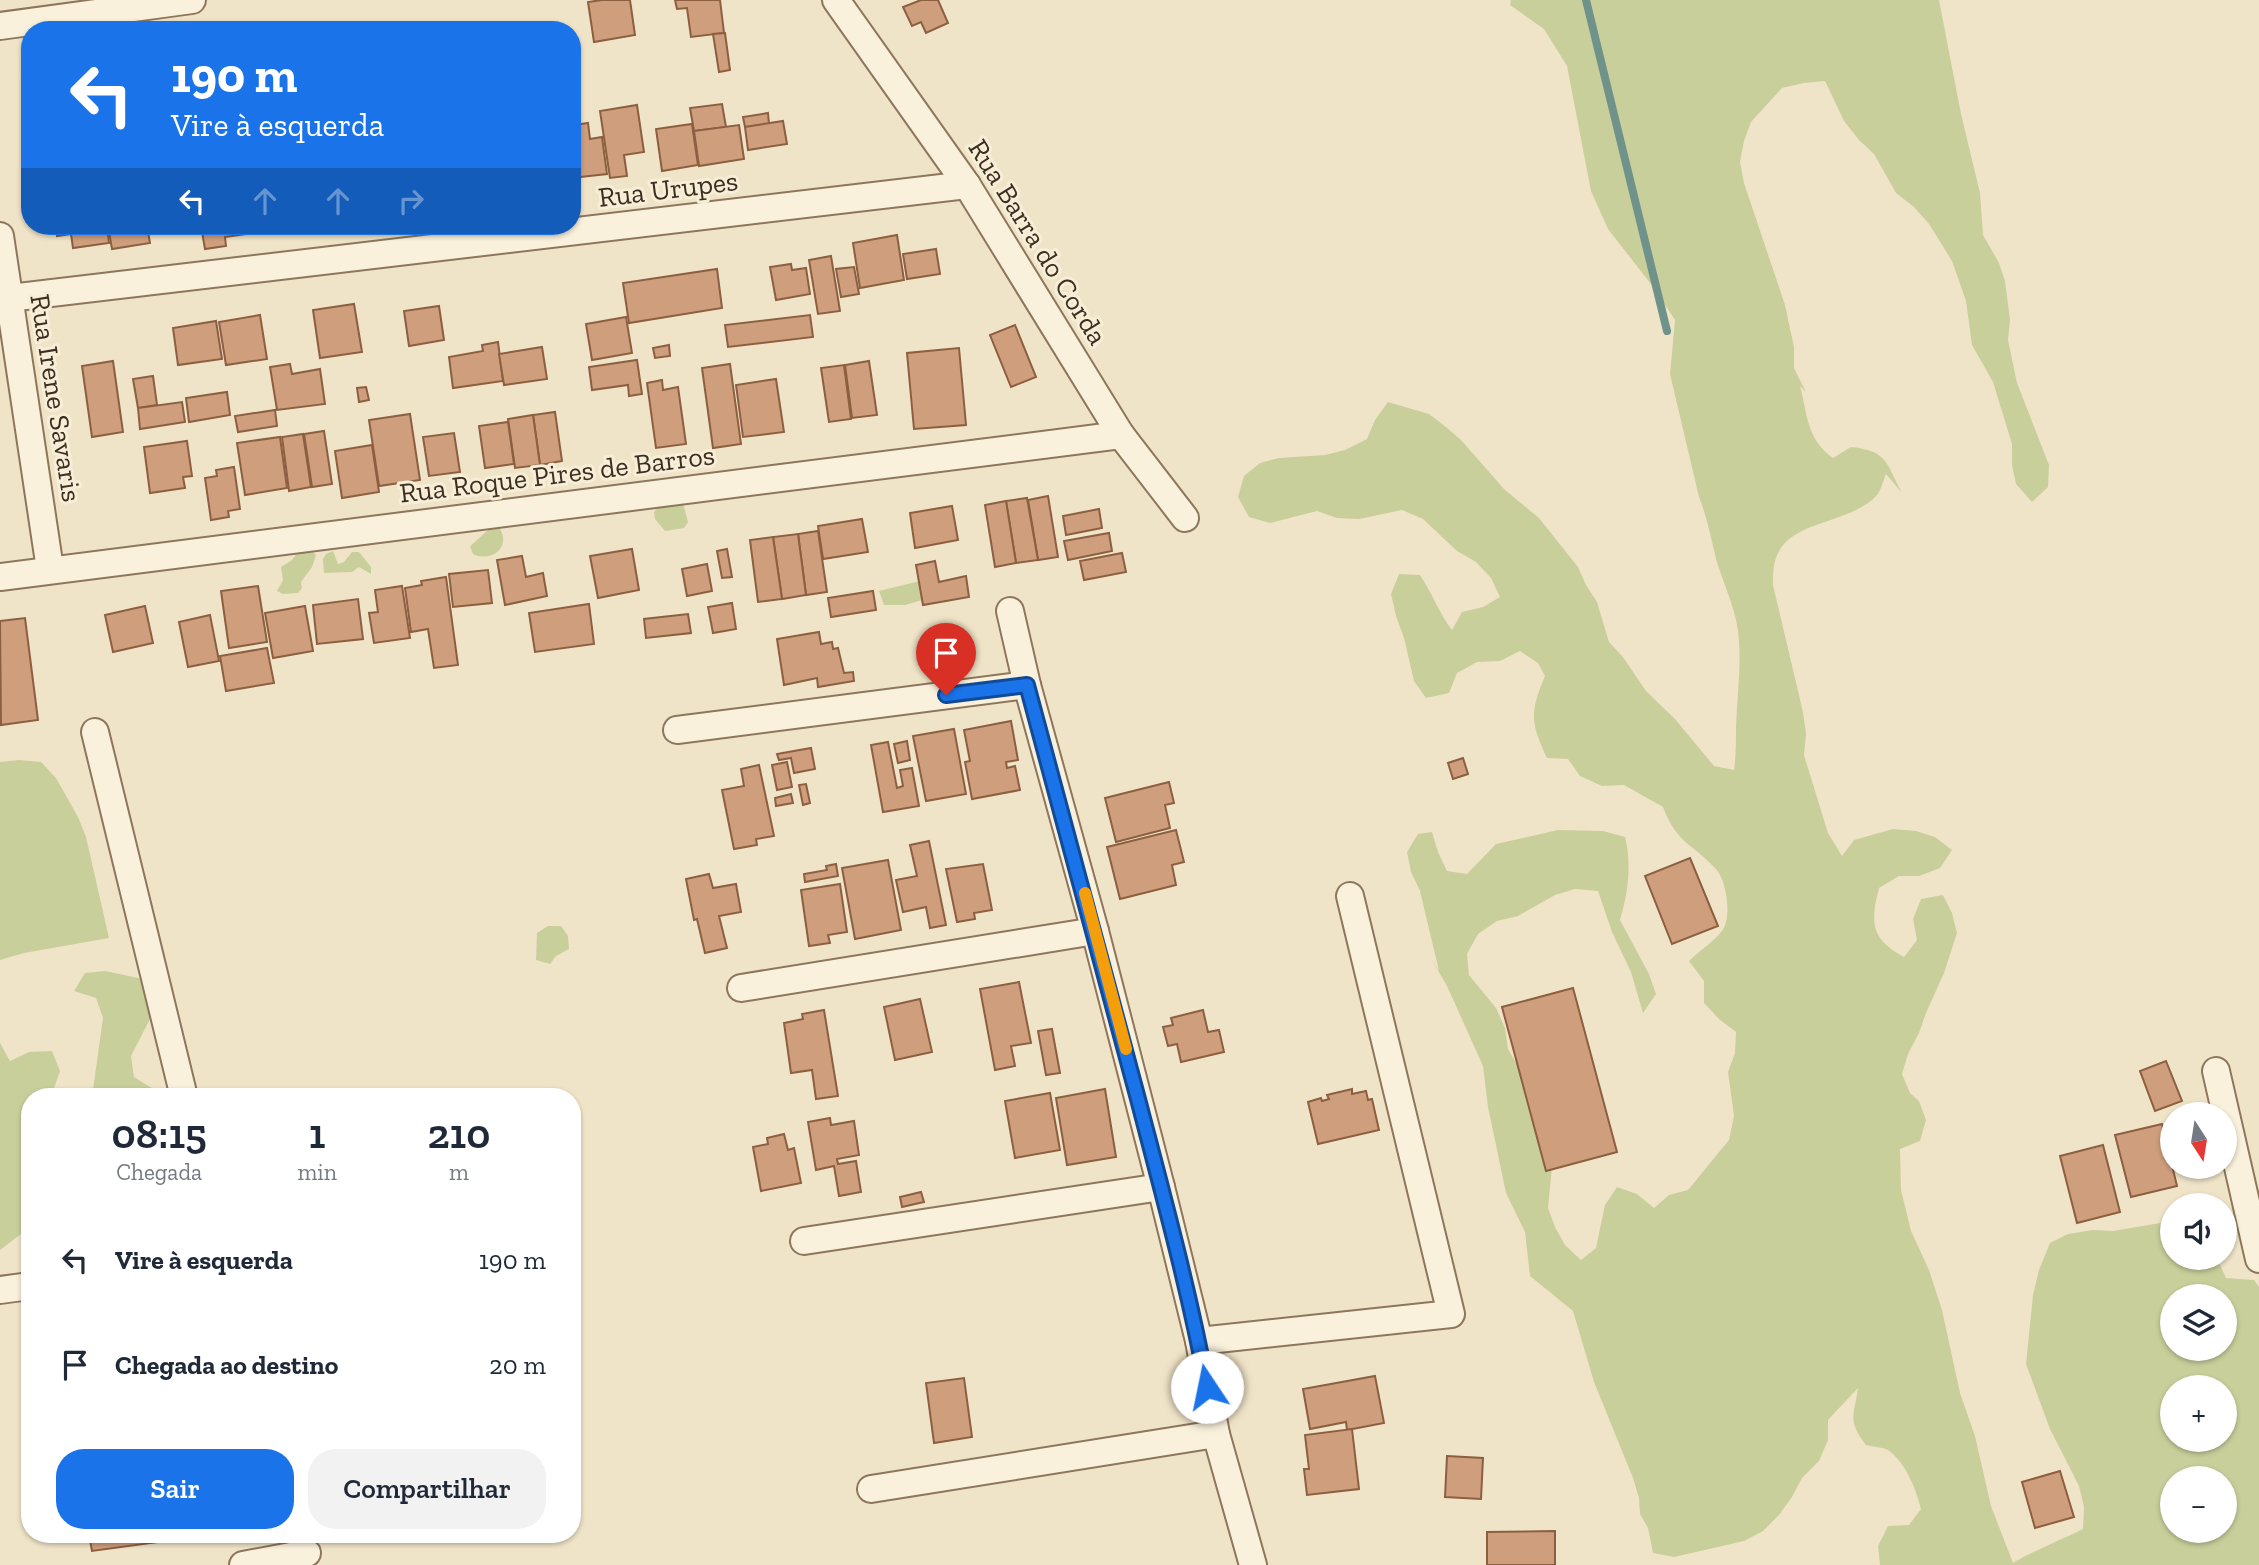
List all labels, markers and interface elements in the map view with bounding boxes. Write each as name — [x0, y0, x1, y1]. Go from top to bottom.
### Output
text: 190 m — [171, 46, 297, 105]
icon: left — [56, 49, 147, 140]
text: Vire à esquerda — [171, 106, 384, 144]
street label: Rua Barra do Corda — [962, 133, 1115, 351]
street label: Rua Urupes — [596, 164, 740, 214]
icon: left — [173, 182, 211, 220]
icon: ahead — [246, 182, 284, 220]
icon: ahead — [319, 182, 357, 220]
icon: right — [392, 182, 430, 220]
street label: Rua Irene Savaris — [23, 292, 89, 504]
street label: Rua Roque Pires de Barros — [398, 438, 716, 510]
pin — [916, 623, 976, 695]
icon: arrive — [927, 634, 965, 672]
north arrow — [2160, 1102, 2236, 1180]
map controls — [2160, 1102, 2237, 1543]
text: 08:15 — [112, 1108, 207, 1159]
text: 1 — [309, 1108, 325, 1159]
text: 210 — [427, 1108, 490, 1159]
text: Chegada — [116, 1158, 202, 1186]
text: min — [297, 1158, 337, 1186]
text: m — [449, 1158, 469, 1186]
button: sound — [2160, 1193, 2237, 1270]
icon: left — [56, 1241, 94, 1279]
text: Vire à esquerda — [115, 1244, 293, 1276]
text: 190 m — [479, 1244, 546, 1276]
button: layers — [2160, 1284, 2237, 1361]
icon: arrive — [56, 1346, 94, 1384]
text: Chegada ao destino — [115, 1349, 338, 1381]
text: 20 m — [489, 1349, 546, 1381]
position arrow — [1170, 1350, 1244, 1424]
button: + — [2160, 1375, 2237, 1452]
button: Sair — [56, 1449, 294, 1529]
button: Compartilhar — [308, 1449, 546, 1529]
button: − — [2160, 1466, 2237, 1543]

